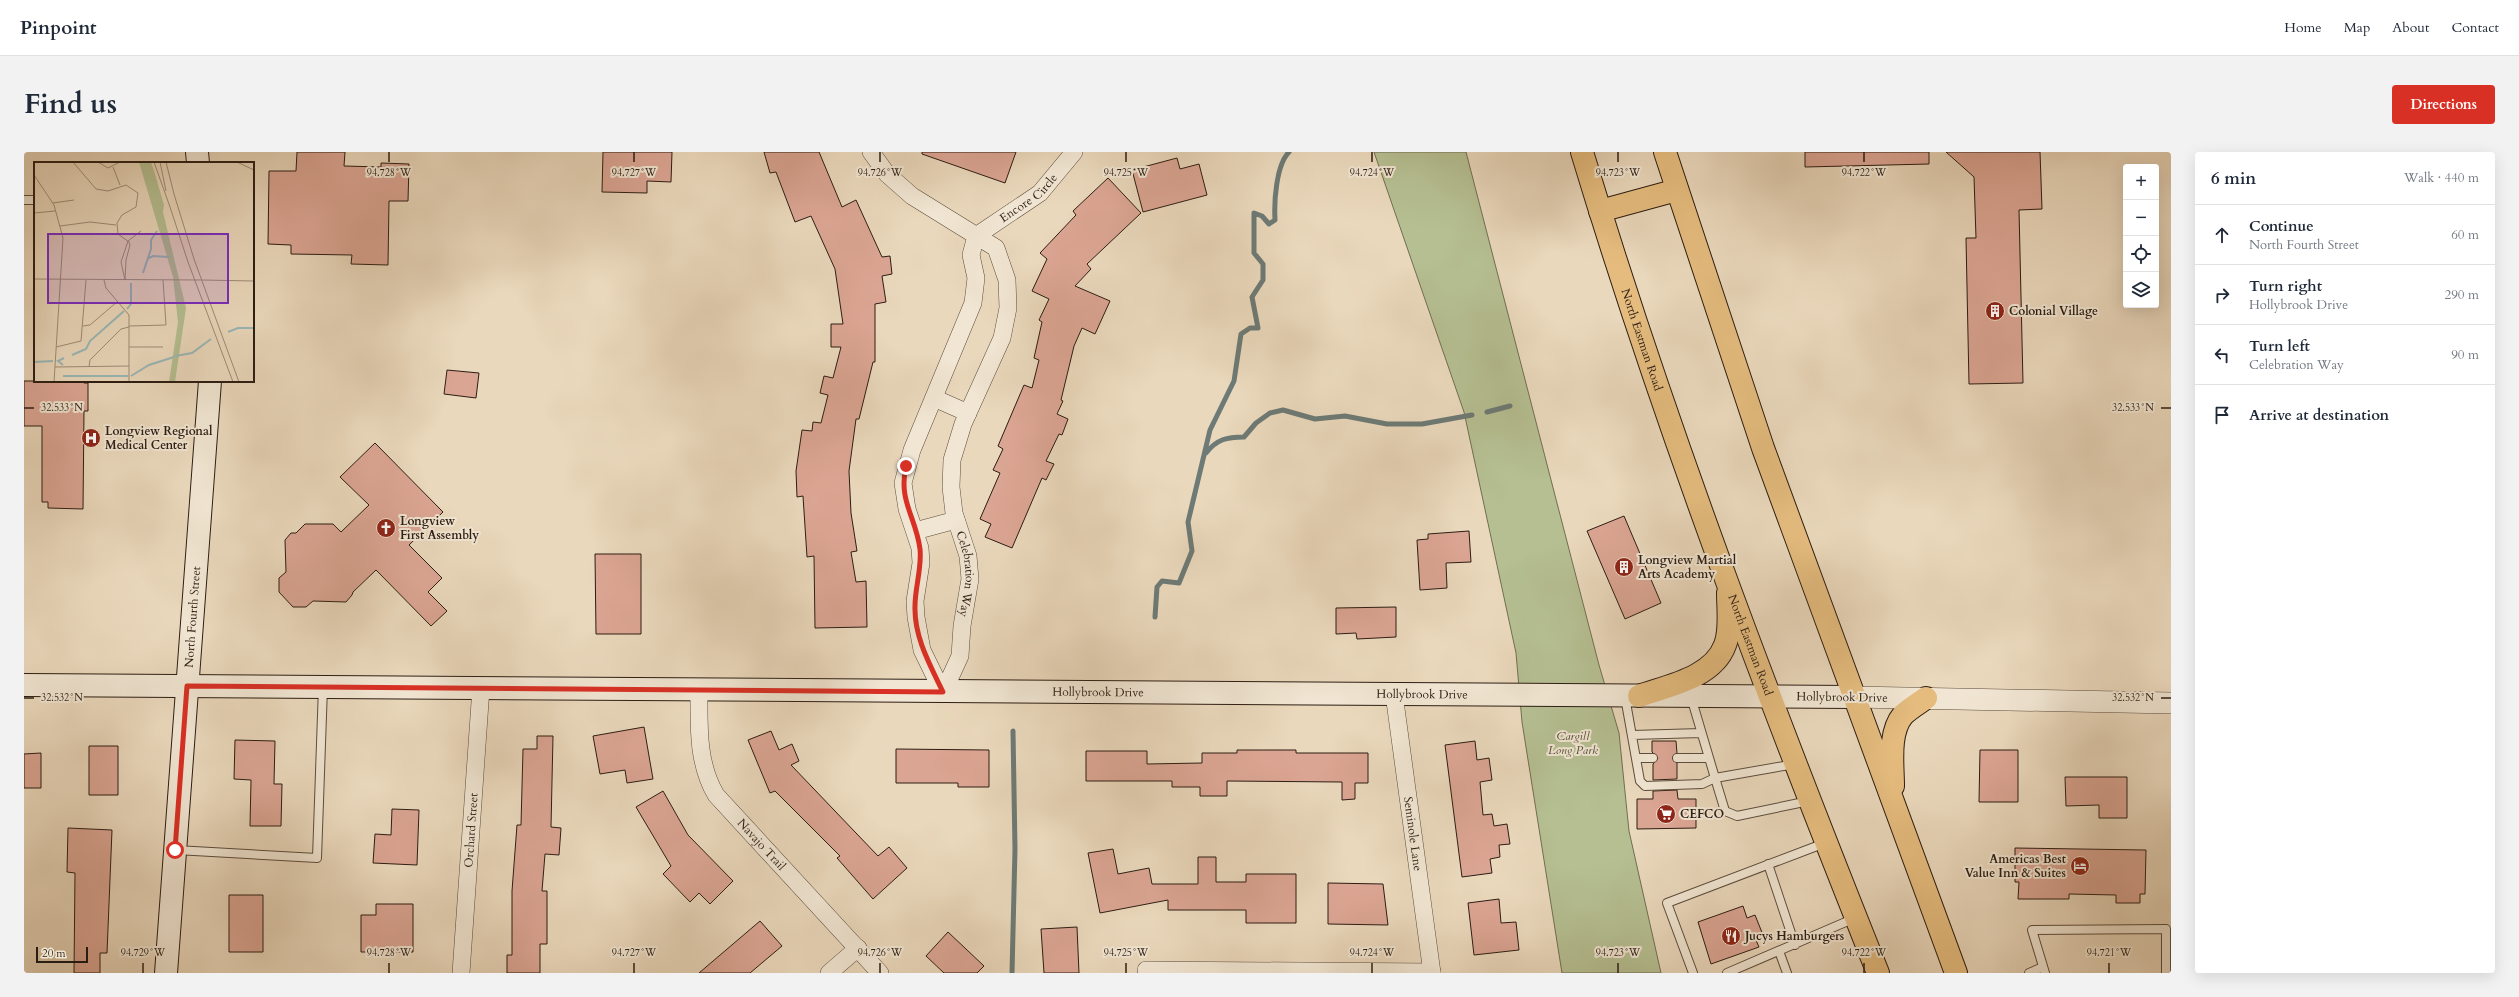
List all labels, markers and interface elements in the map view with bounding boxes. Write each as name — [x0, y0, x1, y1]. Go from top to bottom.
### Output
text: Pinpoint — [20, 15, 97, 41]
text: Home — [2284, 18, 2322, 37]
text: Map — [2344, 18, 2370, 37]
text: About — [2392, 18, 2429, 37]
text: Contact — [2451, 18, 2499, 37]
text: Find us — [24, 85, 117, 123]
button: Directions — [2392, 85, 2495, 124]
inset map — [34, 162, 254, 382]
map controls — [2123, 164, 2159, 308]
button: + — [2123, 164, 2159, 200]
text: 94.728°W — [367, 166, 412, 180]
text: 94.727°W — [612, 166, 657, 180]
text: 94.726°W — [858, 166, 903, 180]
text: 94.725°W — [1104, 166, 1149, 180]
text: 94.724°W — [1350, 166, 1395, 180]
text: 94.723°W — [1596, 166, 1641, 180]
text: 94.722°W — [1842, 166, 1887, 180]
text: 6 min — [2211, 167, 2256, 190]
text: Walk · 440 m — [2404, 169, 2479, 187]
street label: Encore Circle — [996, 170, 1061, 226]
button: − — [2123, 200, 2159, 236]
text: Continue — [2249, 216, 2314, 236]
icon: ahead — [2211, 224, 2233, 246]
text: 60 m — [2451, 226, 2479, 244]
button: locate — [2123, 236, 2159, 272]
text: North Fourth Street — [2249, 236, 2359, 254]
button: layers — [2123, 272, 2159, 308]
text: Turn right — [2249, 276, 2322, 296]
icon: right — [2211, 284, 2233, 306]
street label: North Eastman Road — [1617, 286, 1667, 394]
text: 290 m — [2445, 286, 2479, 304]
text: Hollybrook Drive — [2249, 296, 2348, 314]
building icon: Colonial Village — [1984, 300, 2006, 322]
place label: Colonial Village — [2009, 303, 2098, 319]
text: Turn left — [2249, 336, 2310, 356]
icon: left — [2211, 344, 2233, 366]
text: 90 m — [2451, 346, 2479, 364]
text: Celebration Way — [2249, 356, 2344, 374]
text: 32.533°N — [41, 401, 83, 415]
text: 32.533°N — [2112, 401, 2154, 415]
icon: arrive — [2211, 404, 2233, 426]
text: Arrive at destination — [2249, 405, 2389, 425]
place label: Longview Regional Medical Center — [105, 423, 213, 453]
hospital icon: Longview Regional Medical Center — [80, 427, 102, 449]
route end — [897, 457, 915, 475]
place label: Longview First Assembly — [400, 513, 479, 543]
church icon: Longview First Assembly — [375, 517, 397, 539]
street label: Celebration Way — [952, 529, 978, 619]
place label: Longview Martial Arts Academy — [1638, 552, 1737, 582]
building icon: Longview Martial Arts Academy — [1613, 556, 1635, 578]
street label: North Fourth Street — [181, 566, 204, 668]
street label: North Eastman Road — [1724, 592, 1777, 698]
street label: Hollybrook Drive — [1052, 684, 1144, 700]
street label: Hollybrook Drive — [1376, 686, 1468, 702]
street label: Hollybrook Drive — [1796, 688, 1888, 706]
text: 32.532°N — [41, 691, 83, 705]
text: 32.532°N — [2112, 691, 2154, 705]
park label: Cargill Long Park — [1548, 728, 1598, 758]
street label: Orchard Street — [460, 792, 482, 868]
street label: Seminole Lane — [1400, 796, 1426, 872]
supermarket icon: CEFCO — [1655, 803, 1677, 825]
place label: CEFCO — [1680, 806, 1724, 822]
street label: Navajo Trail — [734, 815, 789, 874]
route start — [166, 841, 184, 859]
place label: Americas Best Value Inn & Suites — [1965, 851, 2067, 881]
hotel icon: Americas Best Value Inn & Suites — [2069, 855, 2091, 877]
restaurant icon: Jucys Hamburgers — [1720, 925, 1742, 947]
place label: Jucys Hamburgers — [1743, 928, 1844, 944]
scale bar — [36, 945, 88, 964]
text: 20 m — [42, 946, 66, 961]
text: 94.729°W — [121, 946, 166, 960]
text: 94.728°W — [367, 946, 412, 960]
text: 94.727°W — [612, 946, 657, 960]
text: 94.726°W — [858, 946, 903, 960]
text: 94.725°W — [1104, 946, 1149, 960]
text: 94.724°W — [1350, 946, 1395, 960]
text: 94.723°W — [1596, 946, 1641, 960]
text: 94.722°W — [1842, 946, 1887, 960]
text: 94.721°W — [2087, 946, 2132, 960]

